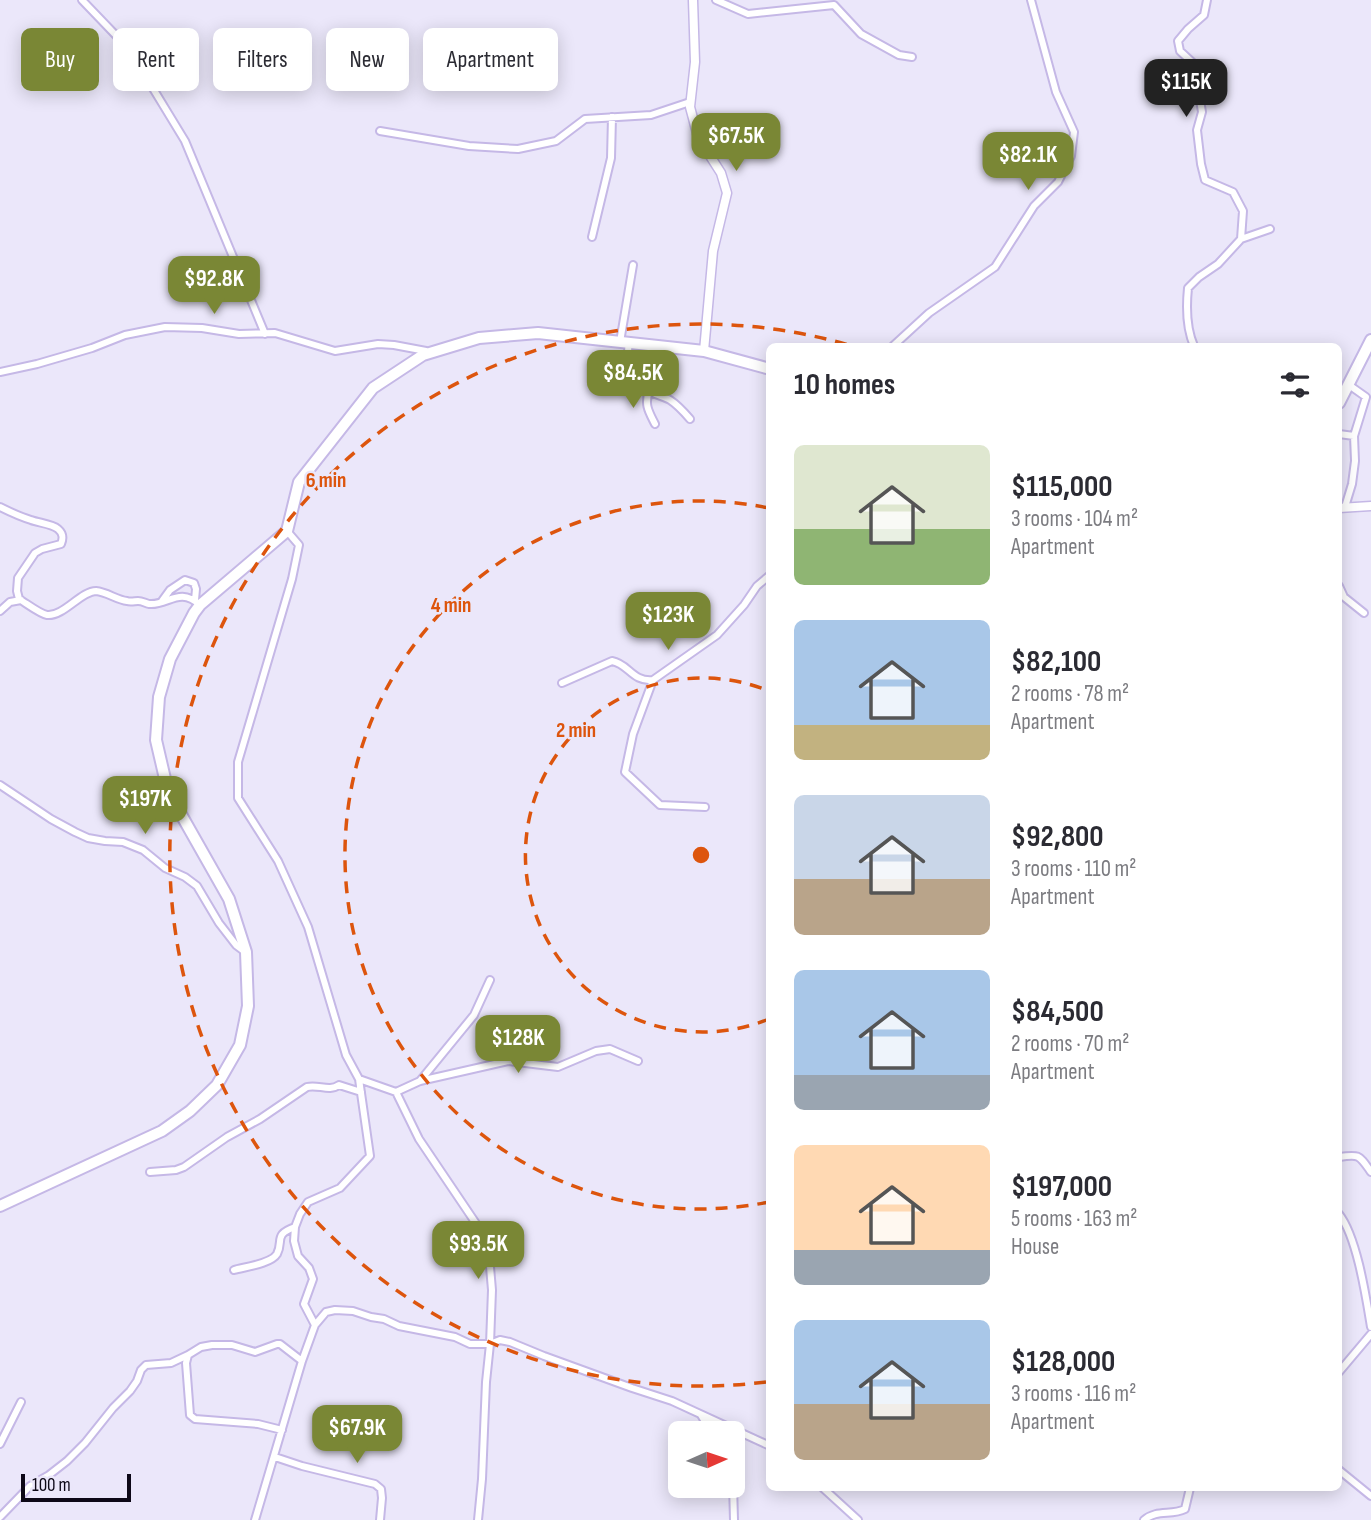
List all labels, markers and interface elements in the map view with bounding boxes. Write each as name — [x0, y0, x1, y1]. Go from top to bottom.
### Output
chip: Buy — [21, 28, 99, 91]
chip: Rent — [113, 28, 199, 91]
chip: Filters — [213, 28, 312, 91]
chip: New — [326, 28, 409, 91]
chip: Apartment — [423, 28, 558, 91]
pin: $115K — [1137, 60, 1235, 119]
text: $115K — [1160, 68, 1212, 96]
pin: $67.5K — [679, 114, 793, 173]
text: $67.5K — [707, 122, 765, 150]
pin: $82.1K — [971, 132, 1085, 192]
text: $82.1K — [999, 141, 1057, 169]
pin: $92.8K — [157, 256, 271, 316]
text: $92.8K — [184, 265, 244, 293]
pin: $84.5K — [576, 350, 690, 410]
text: $84.5K — [603, 359, 663, 387]
icon: filters — [1276, 366, 1314, 404]
text: 10 homes — [794, 367, 895, 403]
text: 6 min — [306, 468, 346, 493]
text: $115,000 — [1011, 469, 1113, 505]
icon: home — [850, 473, 934, 557]
text: 3 rooms · 104 m² — [1011, 505, 1138, 533]
text: Apartment — [1011, 533, 1095, 561]
pin: $123K — [619, 592, 717, 652]
text: 4 min — [431, 593, 471, 618]
text: $123K — [642, 601, 694, 629]
text: $82,100 — [1011, 644, 1101, 680]
icon: home — [850, 648, 934, 732]
text: 2 rooms · 78 m² — [1011, 680, 1129, 708]
text: Apartment — [1011, 708, 1095, 736]
text: 2 min — [556, 718, 596, 743]
pin: $197K — [96, 776, 194, 836]
text: $197K — [118, 785, 172, 813]
text: $92,800 — [1011, 819, 1104, 855]
icon: home — [850, 823, 934, 907]
centre of rings — [689, 843, 713, 867]
text: 3 rooms · 110 m² — [1011, 855, 1136, 883]
text: Apartment — [1011, 883, 1095, 911]
text: $84,500 — [1011, 994, 1104, 1030]
icon: home — [850, 998, 934, 1082]
pin: $128K — [469, 1016, 567, 1075]
text: $128K — [491, 1024, 545, 1052]
text: 2 rooms · 70 m² — [1011, 1030, 1129, 1058]
text: Apartment — [1011, 1058, 1095, 1086]
text: $197,000 — [1011, 1169, 1112, 1205]
icon: home — [850, 1173, 934, 1257]
text: 5 rooms · 163 m² — [1011, 1205, 1137, 1233]
pin: $93.5K — [421, 1222, 535, 1281]
text: $93.5K — [448, 1230, 508, 1258]
text: House — [1011, 1233, 1059, 1261]
text: $128,000 — [1011, 1344, 1115, 1380]
icon: home — [850, 1348, 934, 1432]
text: 3 rooms · 116 m² — [1011, 1380, 1136, 1408]
pin: $67.9K — [300, 1406, 414, 1465]
text: Apartment — [1011, 1408, 1095, 1436]
text: $67.9K — [328, 1414, 386, 1442]
north arrow — [668, 1421, 746, 1498]
map controls — [668, 1421, 745, 1498]
scale bar — [21, 1471, 131, 1503]
text: 100 m — [32, 1474, 71, 1497]

